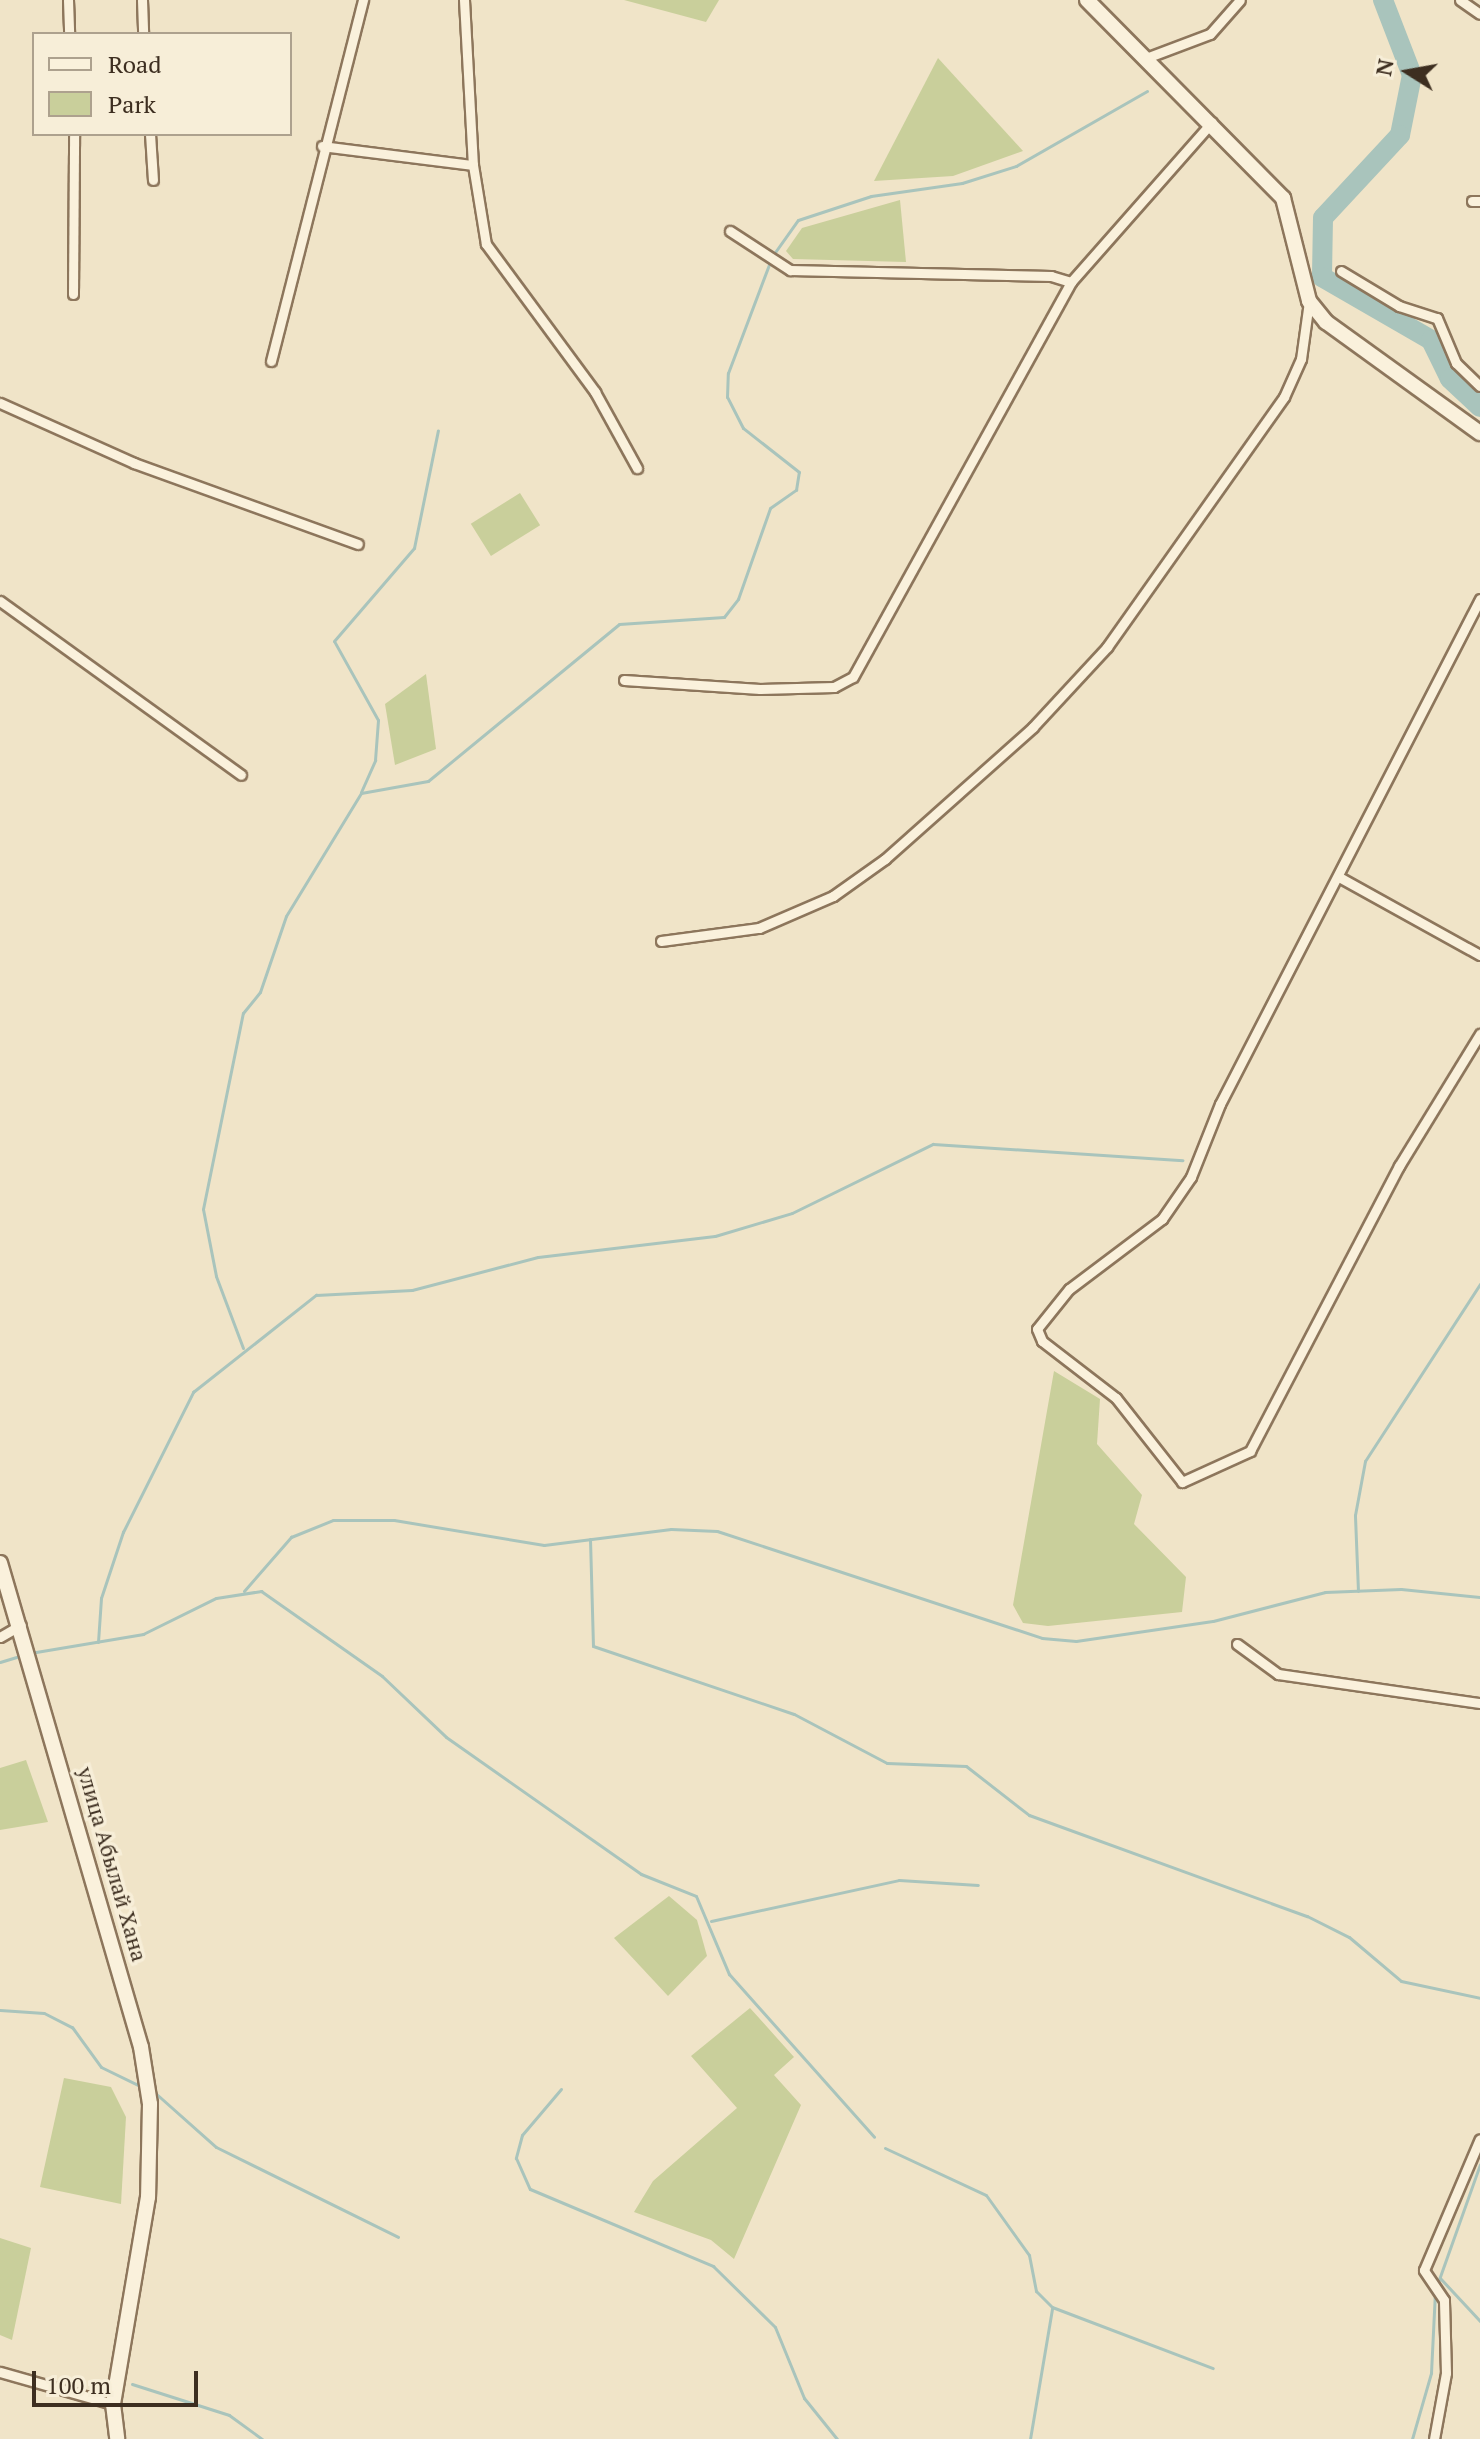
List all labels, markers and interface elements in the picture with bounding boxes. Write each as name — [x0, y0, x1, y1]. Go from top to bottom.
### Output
legend — [32, 32, 292, 136]
north arrow — [1368, 32, 1448, 112]
text: Road — [108, 48, 162, 80]
text: N — [1368, 56, 1400, 78]
text: Park — [108, 88, 156, 120]
street label: улица Абылай Хана — [73, 1763, 153, 1965]
scale bar — [36, 2355, 202, 2405]
text: 100 m — [46, 2369, 111, 2401]

